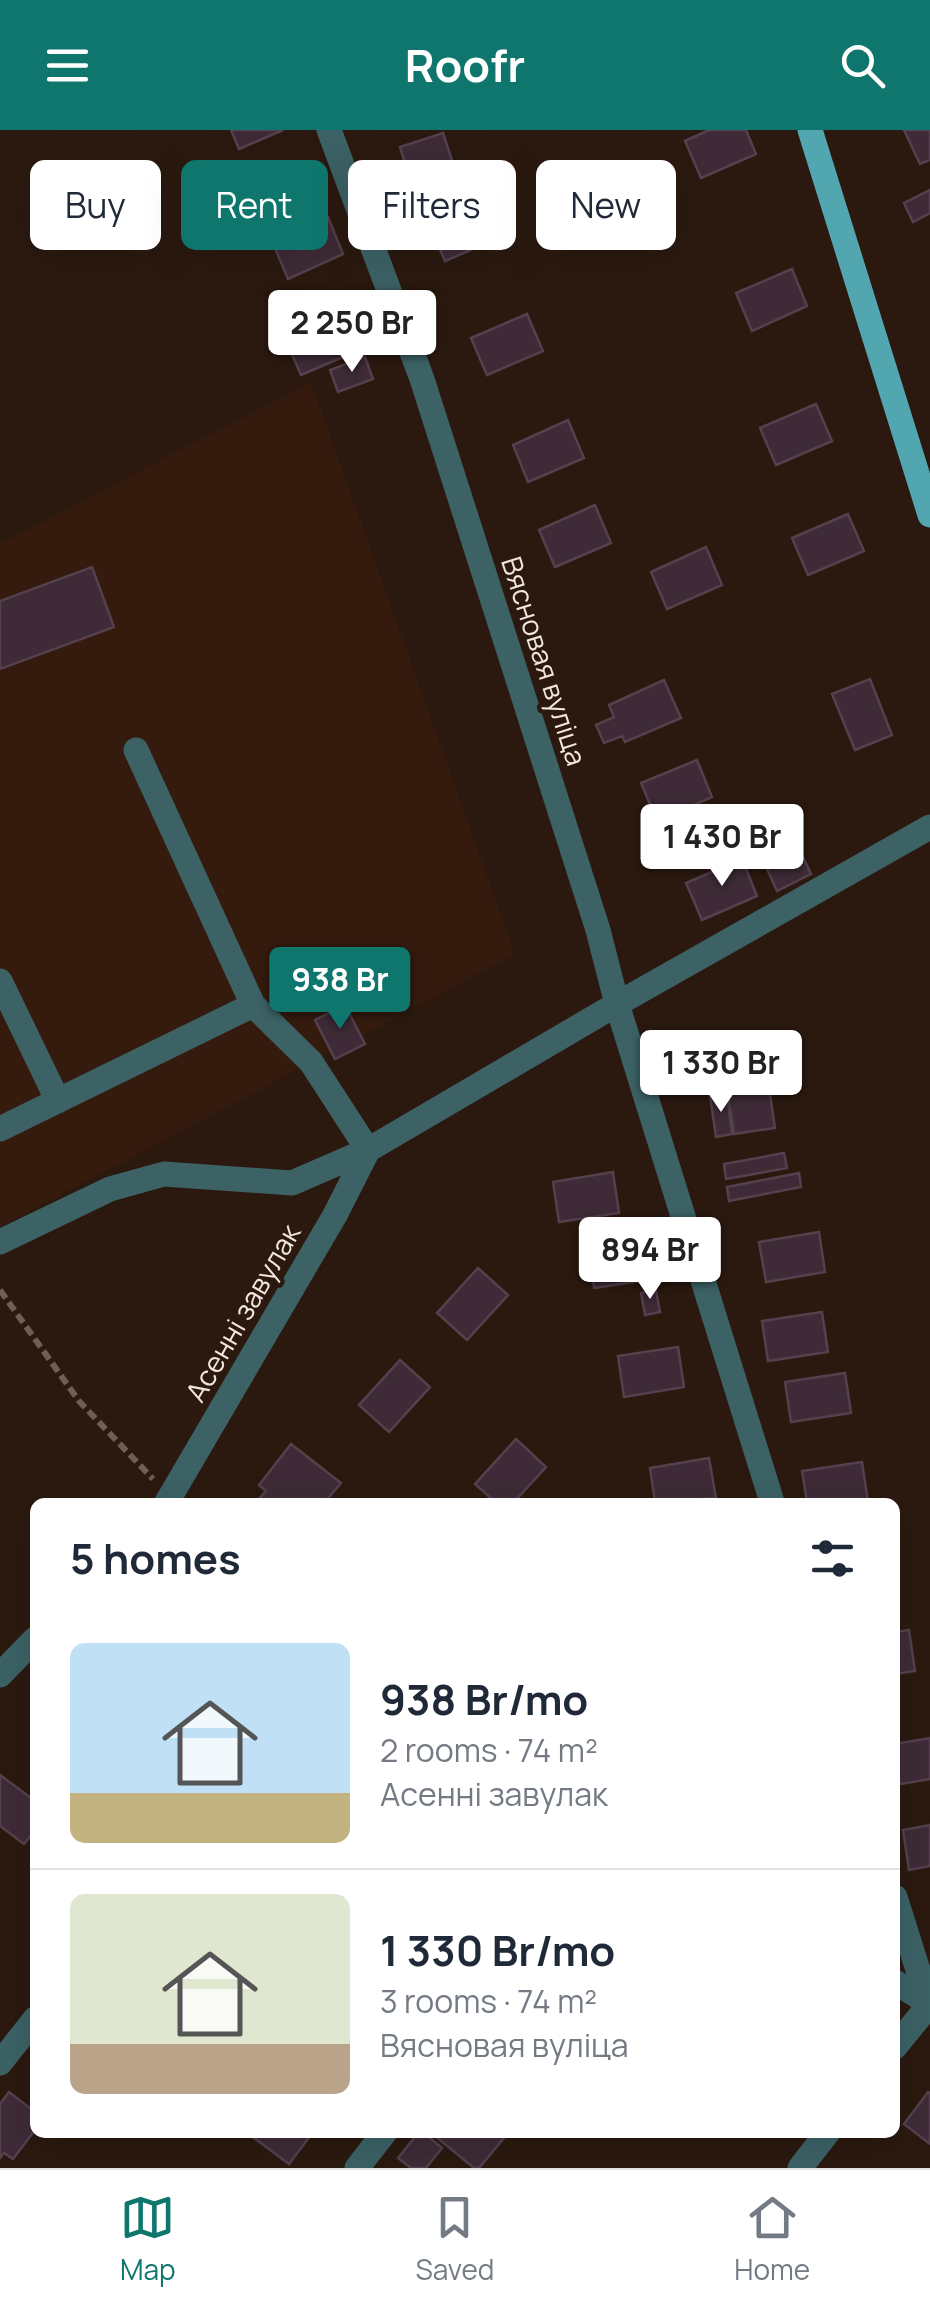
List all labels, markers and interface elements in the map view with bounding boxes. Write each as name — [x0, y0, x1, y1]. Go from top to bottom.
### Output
text: Roofr — [405, 34, 525, 96]
icon: menu — [40, 38, 95, 93]
icon: search — [835, 38, 890, 93]
chip: Buy — [30, 160, 161, 250]
chip: Rent — [181, 160, 328, 250]
chip: Filters — [348, 160, 516, 250]
chip: New — [536, 160, 676, 250]
pin: 2 250 Br — [249, 290, 455, 375]
text: 2 250 Br — [290, 300, 414, 344]
street label: Вясновая вуліца — [493, 551, 597, 770]
pin: 1 430 Br — [619, 804, 825, 889]
text: 1 430 Br — [663, 814, 781, 858]
pin: 938 Br — [259, 947, 421, 1032]
text: 938 Br — [291, 957, 389, 1001]
pin: 1 330 Br — [618, 1030, 824, 1115]
text: 1 330 Br — [662, 1040, 780, 1084]
street label: Асенні завулак — [176, 1216, 309, 1408]
pin: 894 Br — [569, 1217, 731, 1302]
text: 894 Br — [601, 1227, 699, 1271]
text: 5 homes — [70, 1529, 241, 1587]
icon: filters — [805, 1531, 860, 1586]
text: 938 Br/mo — [380, 1670, 588, 1728]
icon: home — [150, 1683, 270, 1803]
text: 2 rooms · 74 m² — [380, 1728, 598, 1772]
text: Асенні завулак — [380, 1772, 608, 1816]
text: 1 330 Br/mo — [380, 1921, 615, 1979]
icon: home — [150, 1934, 270, 2054]
text: 3 rooms · 74 m² — [380, 1979, 597, 2023]
text: Вясновая вуліца — [380, 2023, 629, 2067]
tab: Map — [120, 2190, 176, 2288]
tab: Saved — [416, 2190, 494, 2288]
tab: Home — [734, 2190, 810, 2288]

